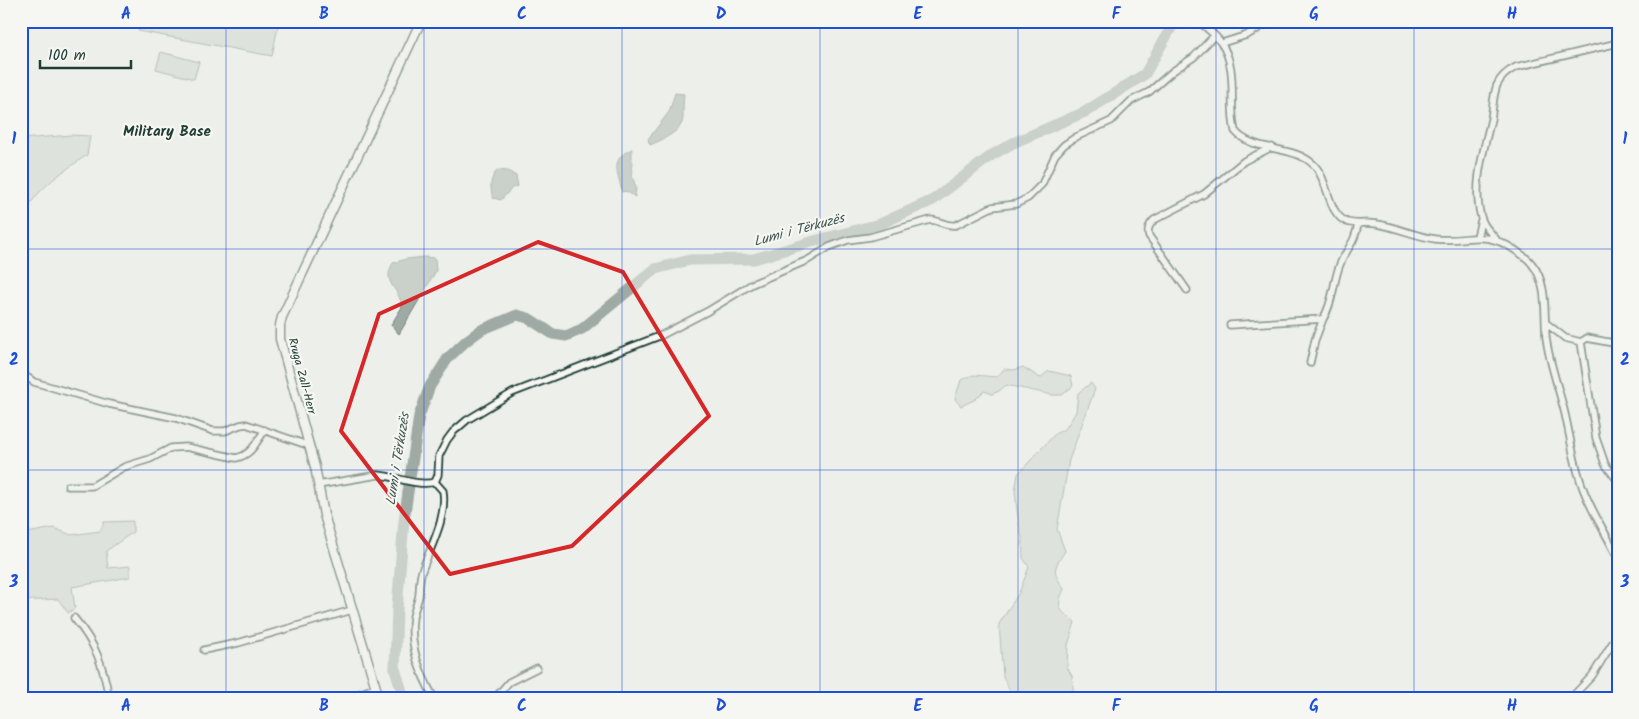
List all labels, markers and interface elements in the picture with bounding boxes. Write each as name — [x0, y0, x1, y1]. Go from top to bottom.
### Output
text: A — [121, 2, 131, 27]
text: B — [319, 2, 329, 27]
text: C — [517, 2, 527, 27]
text: D — [716, 2, 727, 27]
text: E — [914, 2, 924, 27]
text: F — [1112, 2, 1122, 27]
text: G — [1309, 2, 1319, 27]
text: H — [1507, 2, 1517, 27]
scale bar — [40, 38, 131, 70]
text: 100 m — [48, 44, 86, 68]
district label: Military Base — [123, 120, 212, 144]
text: 1 — [12, 127, 17, 152]
text: 1 — [1623, 127, 1628, 152]
water label: Lumi i Tërkuzës — [751, 207, 849, 253]
street label: Rruga Zall-Herr — [283, 336, 322, 417]
text: 2 — [9, 348, 19, 373]
text: 2 — [1620, 348, 1630, 373]
water label: Lumi i Tërkuzës — [380, 409, 416, 507]
text: 3 — [9, 570, 19, 595]
text: 3 — [1620, 570, 1630, 595]
text: A — [121, 694, 131, 719]
text: B — [319, 694, 329, 719]
text: C — [517, 694, 527, 719]
text: D — [716, 694, 727, 719]
text: E — [914, 694, 924, 719]
text: F — [1112, 694, 1122, 719]
text: G — [1309, 694, 1319, 719]
text: H — [1507, 694, 1517, 719]

